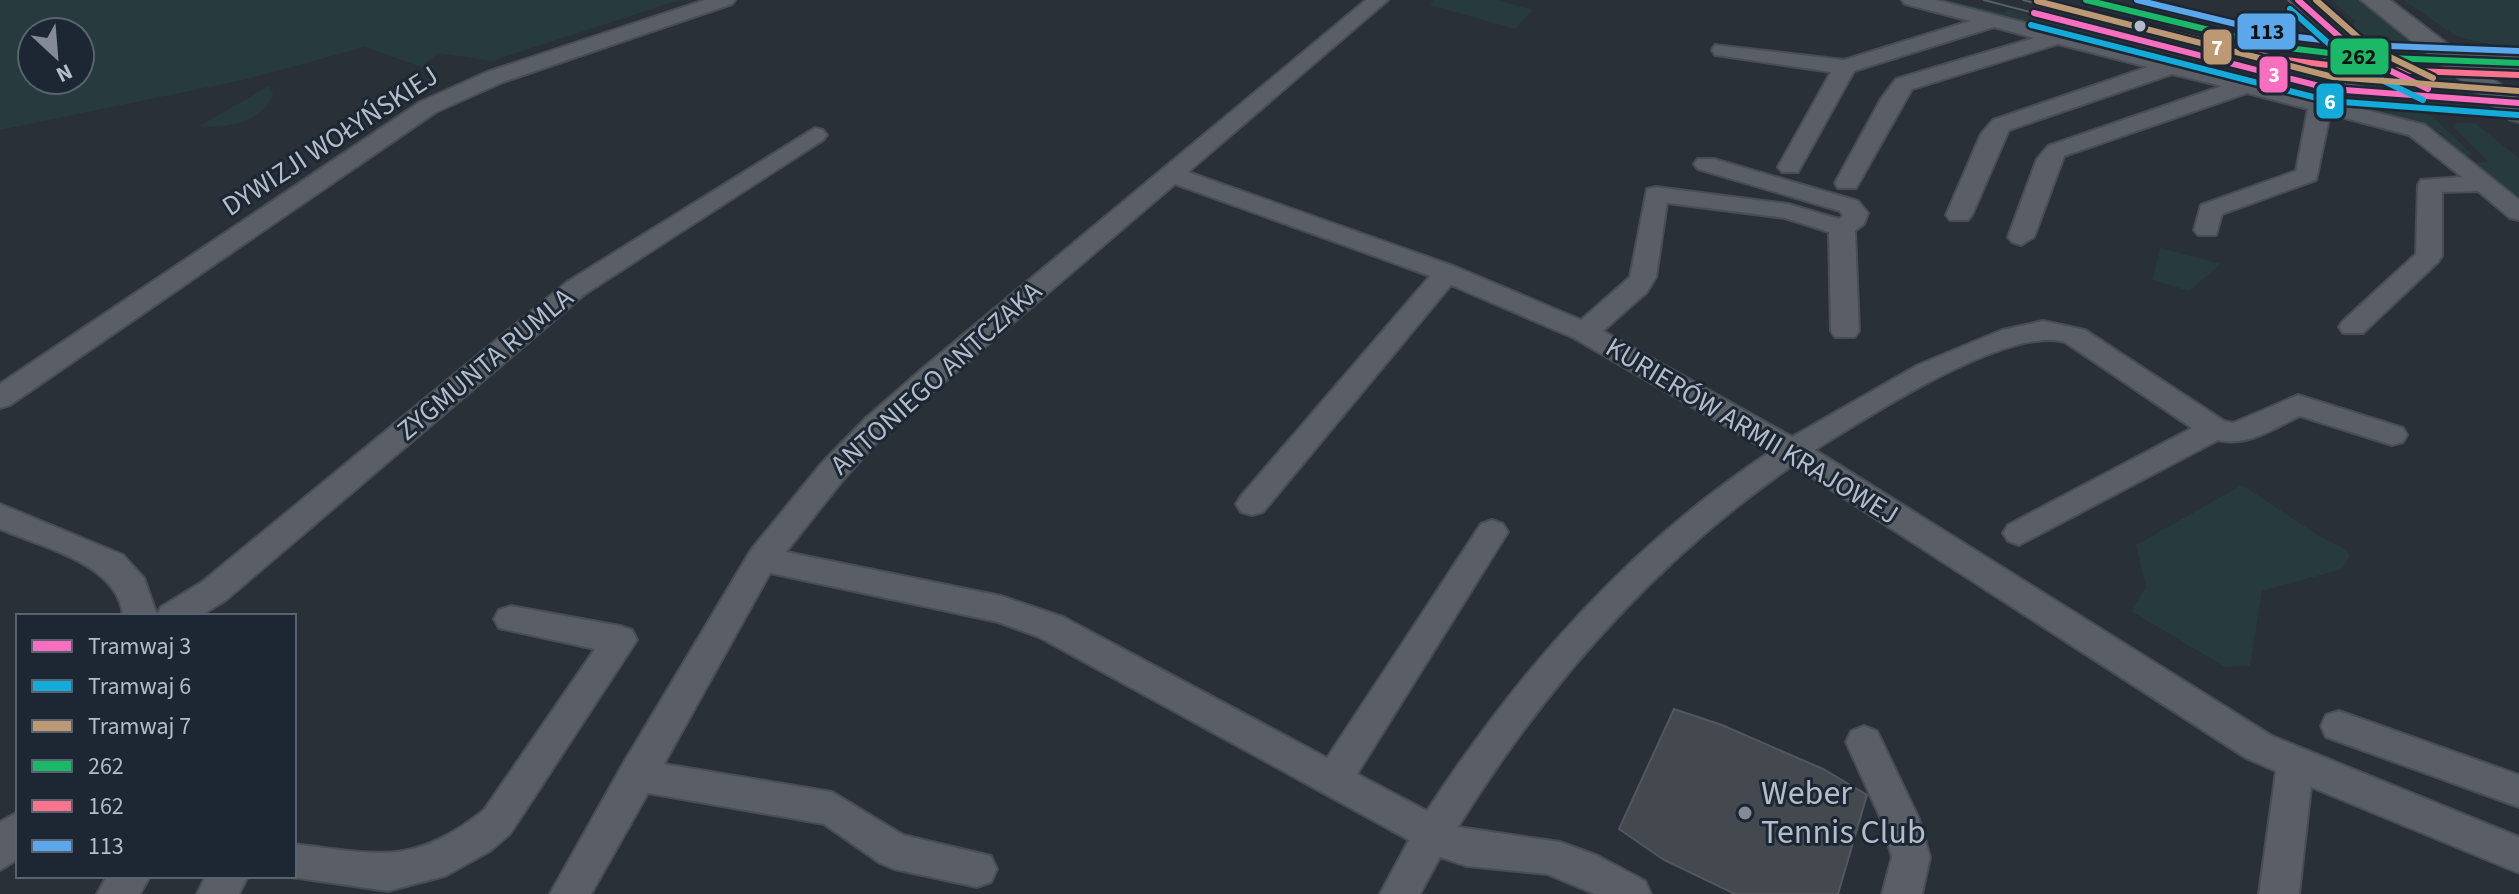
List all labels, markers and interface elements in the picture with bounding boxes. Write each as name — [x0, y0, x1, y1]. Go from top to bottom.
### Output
line badge: 113 — [2236, 12, 2297, 51]
north arrow — [16, 16, 96, 96]
text: 113 — [2250, 16, 2284, 48]
unlabelled marker — [2132, 18, 2148, 34]
line badge: 7 — [2202, 28, 2233, 66]
text: 7 — [2211, 32, 2223, 64]
line badge: 262 — [2329, 37, 2390, 76]
text: 262 — [2342, 41, 2376, 73]
text: N — [51, 55, 78, 91]
line badge: 3 — [2258, 55, 2289, 94]
street label: DYWIZJI WOŁYŃSKIEJ — [214, 56, 446, 226]
text: 3 — [2268, 59, 2280, 91]
line badge: 6 — [2315, 82, 2345, 120]
text: 6 — [2324, 86, 2336, 118]
street label: ANTONIEGO ANTCZAKA — [821, 271, 1051, 484]
street label: ZYGMUNTA RUMLA — [388, 278, 582, 450]
street label: KURIERÓW ARMII KRAJOWEJ — [1598, 328, 1906, 534]
legend — [16, 614, 296, 878]
text: Tramwaj 3 — [88, 629, 191, 664]
text: Tramwaj 6 — [88, 669, 191, 704]
text: Tramwaj 7 — [88, 709, 191, 744]
text: 262 — [88, 749, 124, 784]
place label: Weber Tennis Club — [1761, 769, 1926, 857]
text: 162 — [88, 789, 124, 824]
marker: Weber Tennis Club — [1736, 804, 1754, 822]
text: 113 — [88, 829, 124, 864]

